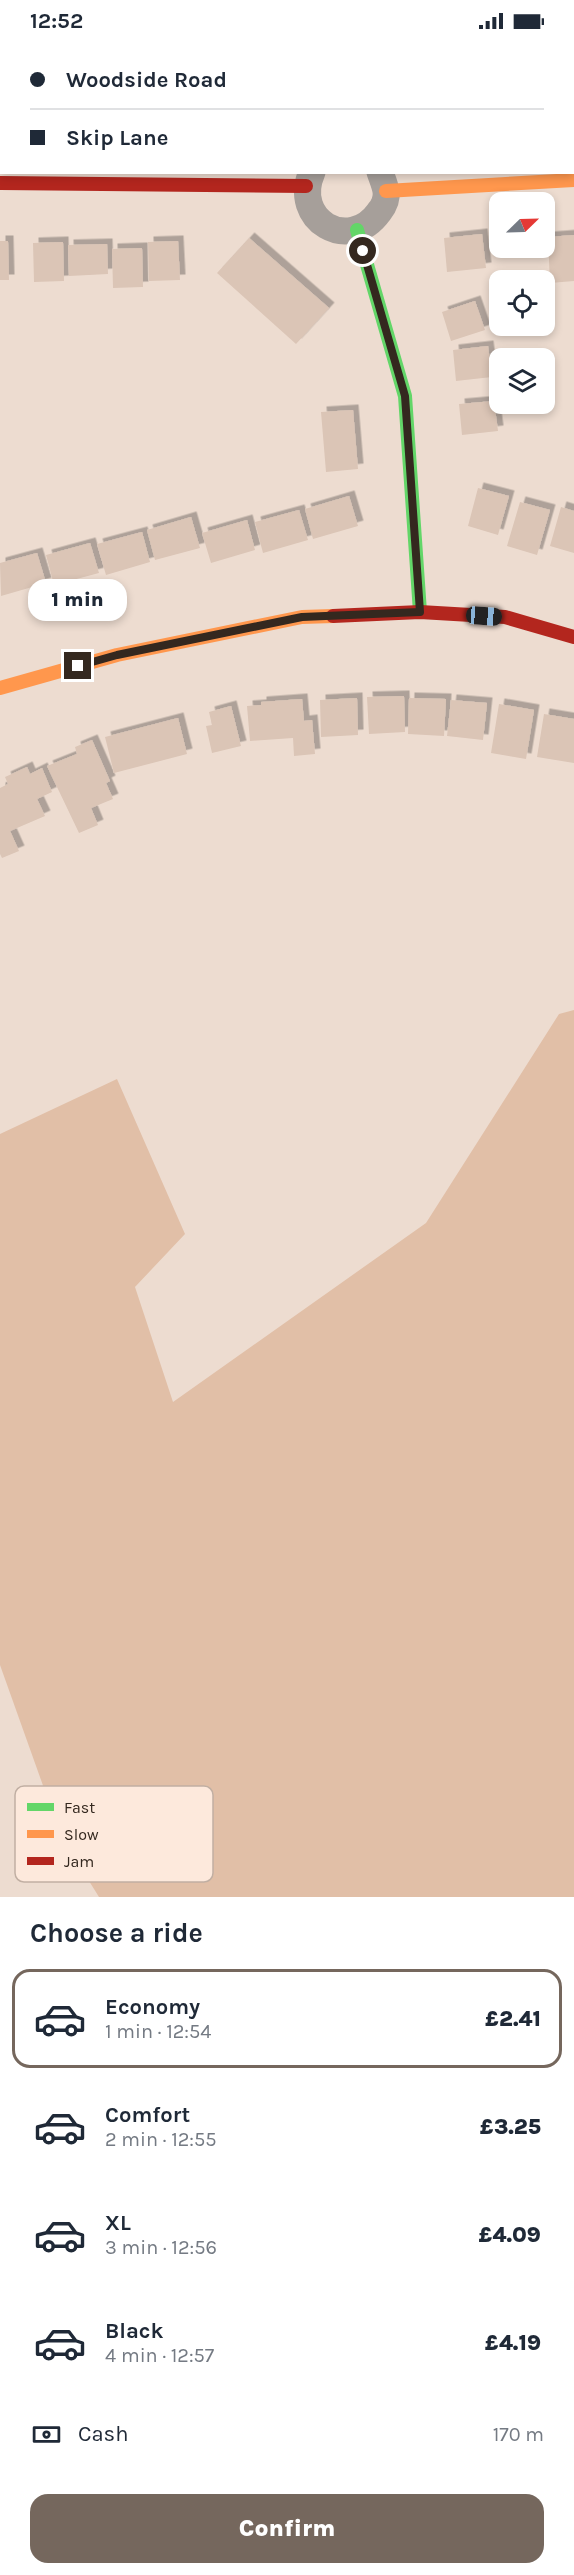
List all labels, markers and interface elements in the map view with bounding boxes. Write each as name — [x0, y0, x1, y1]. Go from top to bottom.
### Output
text: 12:52 — [30, 8, 83, 34]
text: Woodside Road — [66, 67, 227, 93]
text: Skip Lane — [66, 125, 168, 151]
north arrow — [489, 192, 555, 258]
map controls — [489, 192, 555, 414]
route start — [349, 237, 376, 264]
button: locate — [489, 270, 555, 336]
button: layers — [489, 348, 555, 414]
callout: 1 min — [28, 579, 128, 621]
text: 1 min — [51, 588, 104, 611]
car — [465, 606, 503, 626]
route end — [64, 652, 91, 679]
legend — [15, 1786, 213, 1882]
text: Fast — [64, 1798, 95, 1817]
text: Slow — [64, 1825, 99, 1844]
text: Jam — [64, 1852, 94, 1871]
text: Choose a ride — [30, 1917, 203, 1949]
icon: car — [33, 1992, 87, 2046]
text: Economy — [105, 1994, 200, 2020]
text: £2.41 — [485, 2006, 541, 2032]
text: 1 min · 12:54 — [105, 2020, 211, 2043]
icon: car — [33, 2100, 87, 2154]
text: Comfort — [105, 2102, 190, 2128]
text: £3.25 — [480, 2114, 541, 2140]
text: 2 min · 12:55 — [105, 2128, 217, 2151]
icon: car — [33, 2208, 87, 2262]
text: XL — [105, 2210, 131, 2236]
text: £4.09 — [478, 2222, 541, 2248]
text: 3 min · 12:56 — [105, 2236, 217, 2259]
icon: car — [33, 2316, 87, 2370]
text: Black — [105, 2318, 164, 2344]
text: £4.19 — [485, 2330, 541, 2356]
text: 4 min · 12:57 — [105, 2344, 214, 2367]
icon: cash — [30, 2418, 63, 2451]
text: Cash — [78, 2421, 128, 2447]
text: 170 m — [493, 2423, 544, 2446]
button: Confirm — [30, 2494, 544, 2563]

